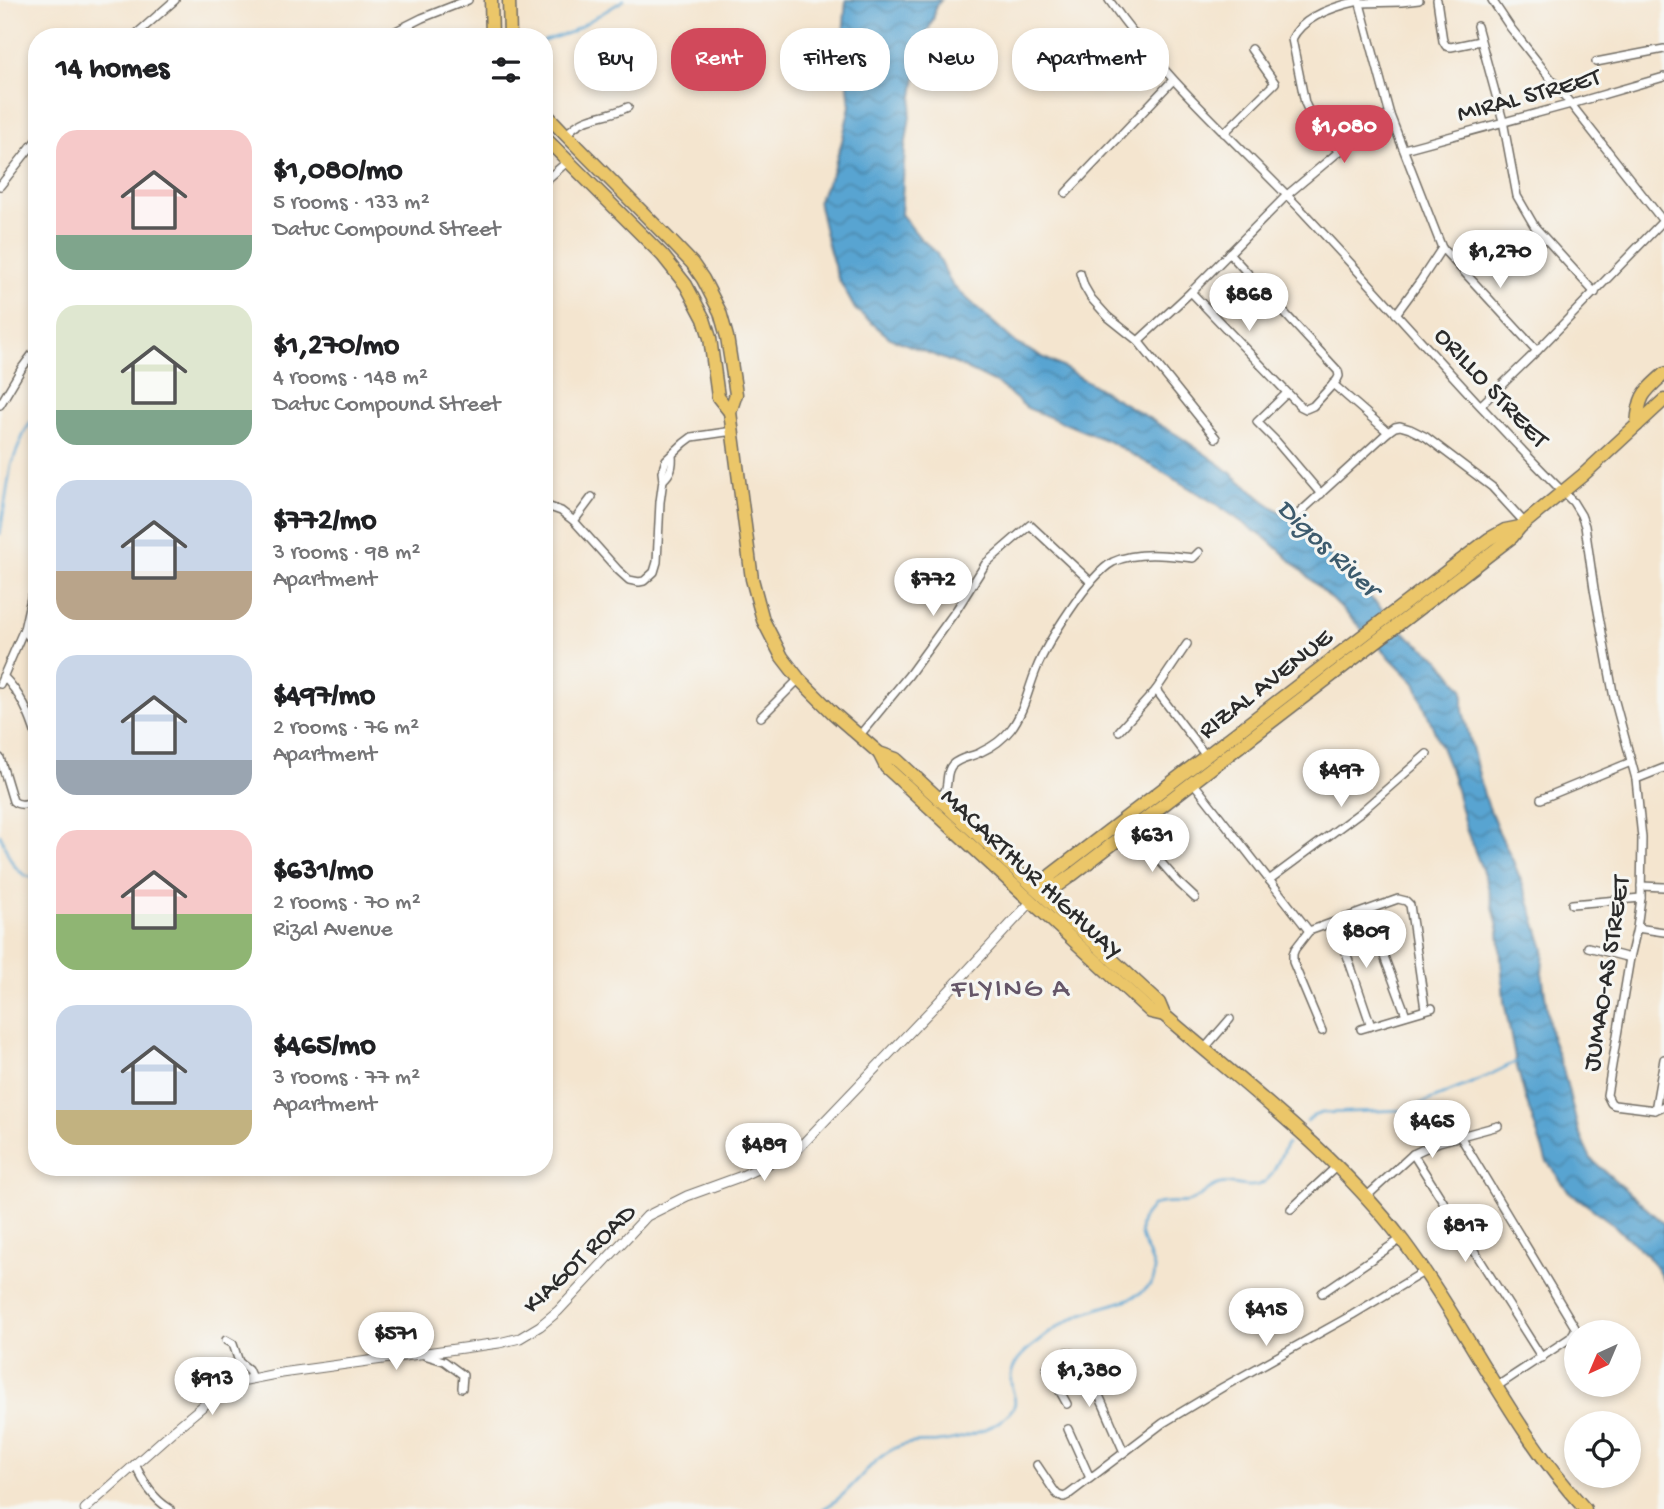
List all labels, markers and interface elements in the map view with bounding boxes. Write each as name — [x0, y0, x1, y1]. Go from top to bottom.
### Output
chip: Buy — [574, 28, 657, 91]
chip: Rent — [671, 28, 766, 91]
chip: Filters — [780, 28, 890, 91]
chip: New — [904, 28, 998, 91]
chip: Apartment — [1012, 28, 1169, 91]
icon: filters — [487, 51, 525, 89]
text: 14 homes — [56, 53, 169, 88]
street label: MIRAL STREET — [1454, 63, 1605, 131]
pin: $1,080 — [1287, 106, 1401, 165]
text: $1,080 — [1311, 114, 1377, 141]
text: $1,080/mo — [273, 155, 403, 190]
icon: home — [112, 158, 196, 242]
text: 5 rooms · 133 m² — [273, 190, 430, 217]
text: Datuc Compound Street — [273, 217, 500, 244]
pin: $1,270 — [1443, 230, 1557, 290]
text: $1,270 — [1468, 239, 1532, 266]
pin: $868 — [1208, 274, 1290, 333]
text: $868 — [1225, 282, 1273, 309]
street label: ORILLO STREET — [1426, 322, 1554, 457]
text: $1,270/mo — [273, 330, 399, 365]
icon: home — [112, 333, 196, 417]
text: 4 rooms · 148 m² — [273, 365, 428, 392]
text: Datuc Compound Street — [273, 392, 500, 419]
water label: Digos River — [1268, 493, 1389, 609]
text: $772/mo — [273, 505, 376, 540]
icon: home — [112, 508, 196, 592]
text: 3 rooms · 98 m² — [273, 540, 420, 567]
pin: $772 — [892, 558, 974, 618]
text: Apartment — [273, 567, 377, 594]
text: $772 — [910, 567, 956, 594]
street label: RIZAL AVENUE — [1193, 623, 1341, 748]
text: $497/mo — [273, 680, 375, 715]
icon: home — [112, 683, 196, 767]
text: 2 rooms · 76 m² — [273, 715, 419, 742]
text: Apartment — [273, 742, 377, 769]
pin: $497 — [1300, 750, 1382, 809]
text: $497 — [1319, 758, 1363, 785]
street label: MACARTHUR HIGHWAY — [932, 783, 1127, 968]
pin: $631 — [1111, 814, 1193, 874]
text: $631 — [1130, 823, 1174, 850]
text: $631/mo — [273, 855, 373, 890]
icon: home — [112, 858, 196, 942]
street label: JUMAO-AS STREET — [1578, 873, 1639, 1074]
text: 2 rooms · 70 m² — [273, 890, 421, 917]
pin: $809 — [1325, 911, 1407, 970]
text: Rizal Avenue — [273, 917, 393, 944]
text: $809 — [1342, 919, 1390, 946]
district label: FLYING A — [950, 974, 1071, 1007]
text: $465/mo — [273, 1030, 376, 1065]
icon: home — [112, 1033, 196, 1117]
text: 3 rooms · 77 m² — [273, 1065, 420, 1092]
text: Apartment — [273, 1092, 377, 1119]
pin: $465 — [1391, 1100, 1473, 1160]
text: $465 — [1410, 1109, 1454, 1136]
pin: $489 — [723, 1124, 805, 1183]
text: $489 — [741, 1132, 787, 1159]
street label: KIAGOT ROAD — [518, 1198, 644, 1322]
pin: $817 — [1424, 1204, 1506, 1264]
text: $817 — [1443, 1213, 1487, 1240]
pin: $415 — [1225, 1288, 1307, 1348]
text: $415 — [1245, 1297, 1287, 1324]
pin: $571 — [355, 1312, 437, 1372]
north arrow — [1564, 1320, 1642, 1396]
map controls — [1564, 1320, 1641, 1488]
text: $571 — [374, 1321, 418, 1348]
pin: $1,380 — [1032, 1350, 1146, 1409]
pin: $913 — [171, 1358, 253, 1417]
text: $1,380 — [1057, 1358, 1121, 1385]
text: $913 — [190, 1366, 234, 1393]
button: locate — [1564, 1411, 1641, 1488]

